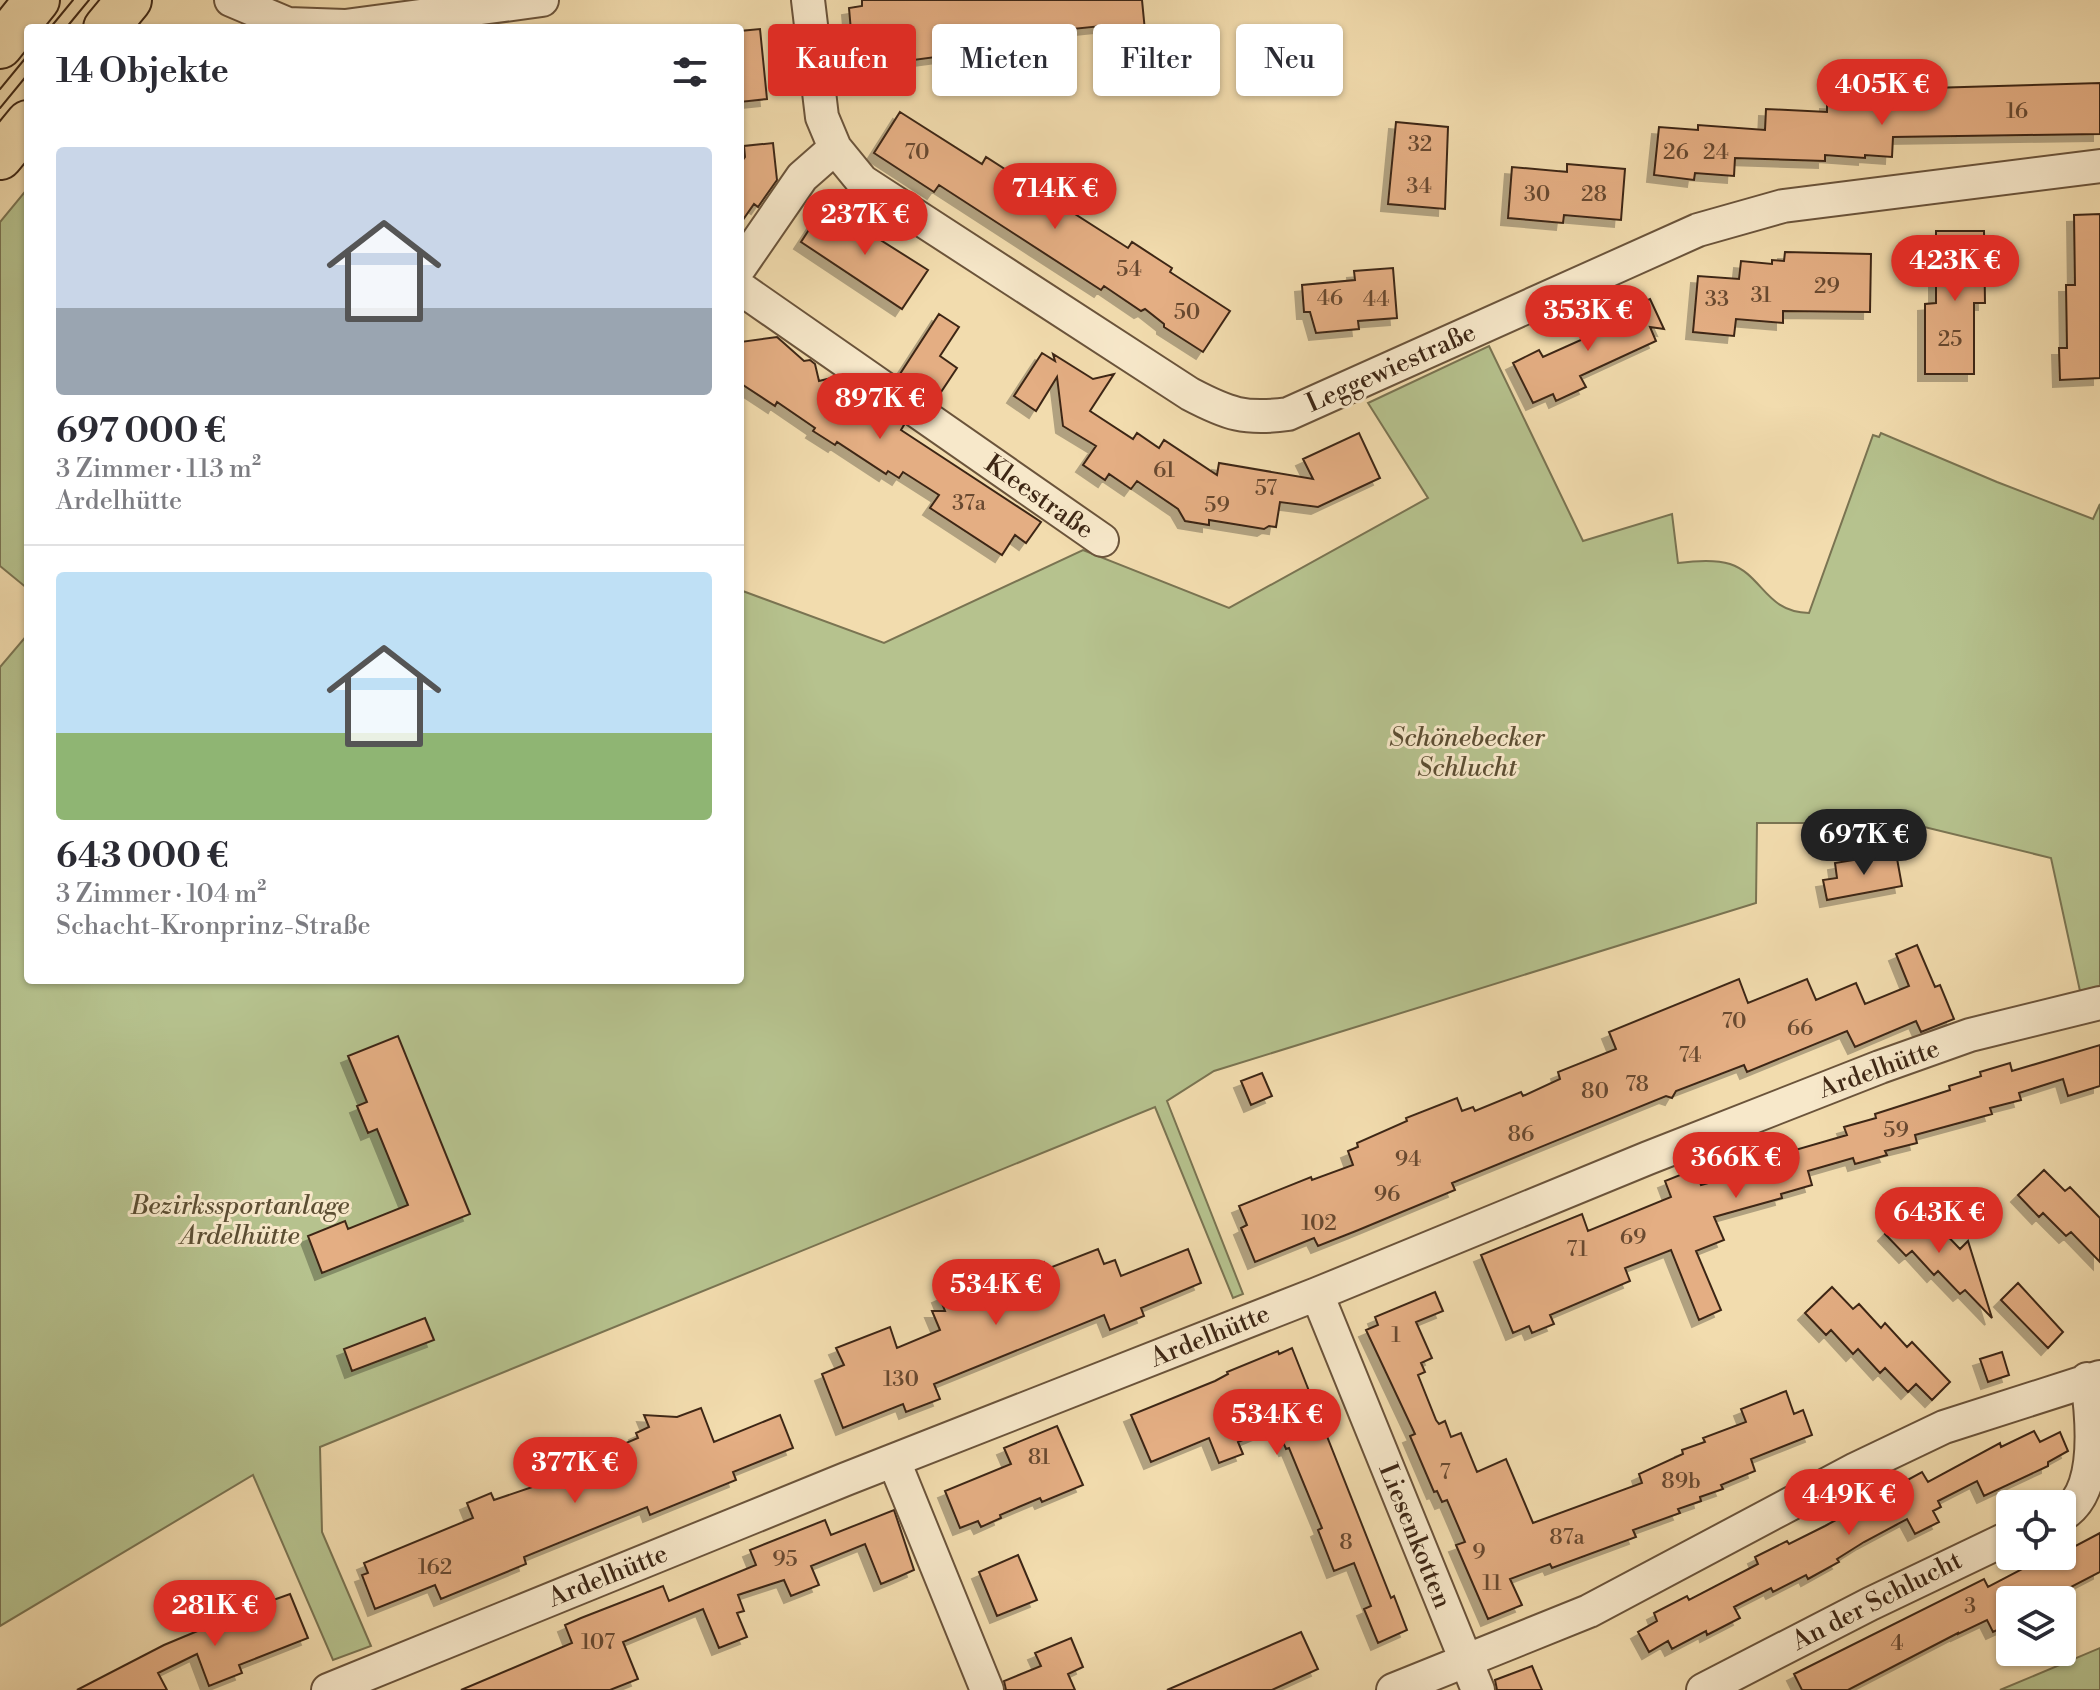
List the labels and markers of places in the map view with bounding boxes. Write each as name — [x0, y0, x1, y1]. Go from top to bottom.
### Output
pin: 405K € — [1817, 59, 1947, 127]
pin: 714K € — [990, 163, 1120, 231]
pin: 237K € — [800, 189, 930, 257]
pin: 423K € — [1890, 235, 2020, 303]
pin: 353K € — [1523, 285, 1653, 353]
pin: 897K € — [815, 373, 945, 441]
pin: 697K € — [1799, 809, 1929, 877]
pin: 366K € — [1671, 1132, 1801, 1200]
pin: 643K € — [1874, 1187, 2004, 1255]
pin: 534K € — [931, 1259, 1061, 1327]
pin: 534K € — [1212, 1389, 1342, 1457]
pin: 377K € — [510, 1437, 640, 1505]
pin: 449K € — [1784, 1469, 1914, 1537]
pin: 281K € — [150, 1580, 280, 1648]

